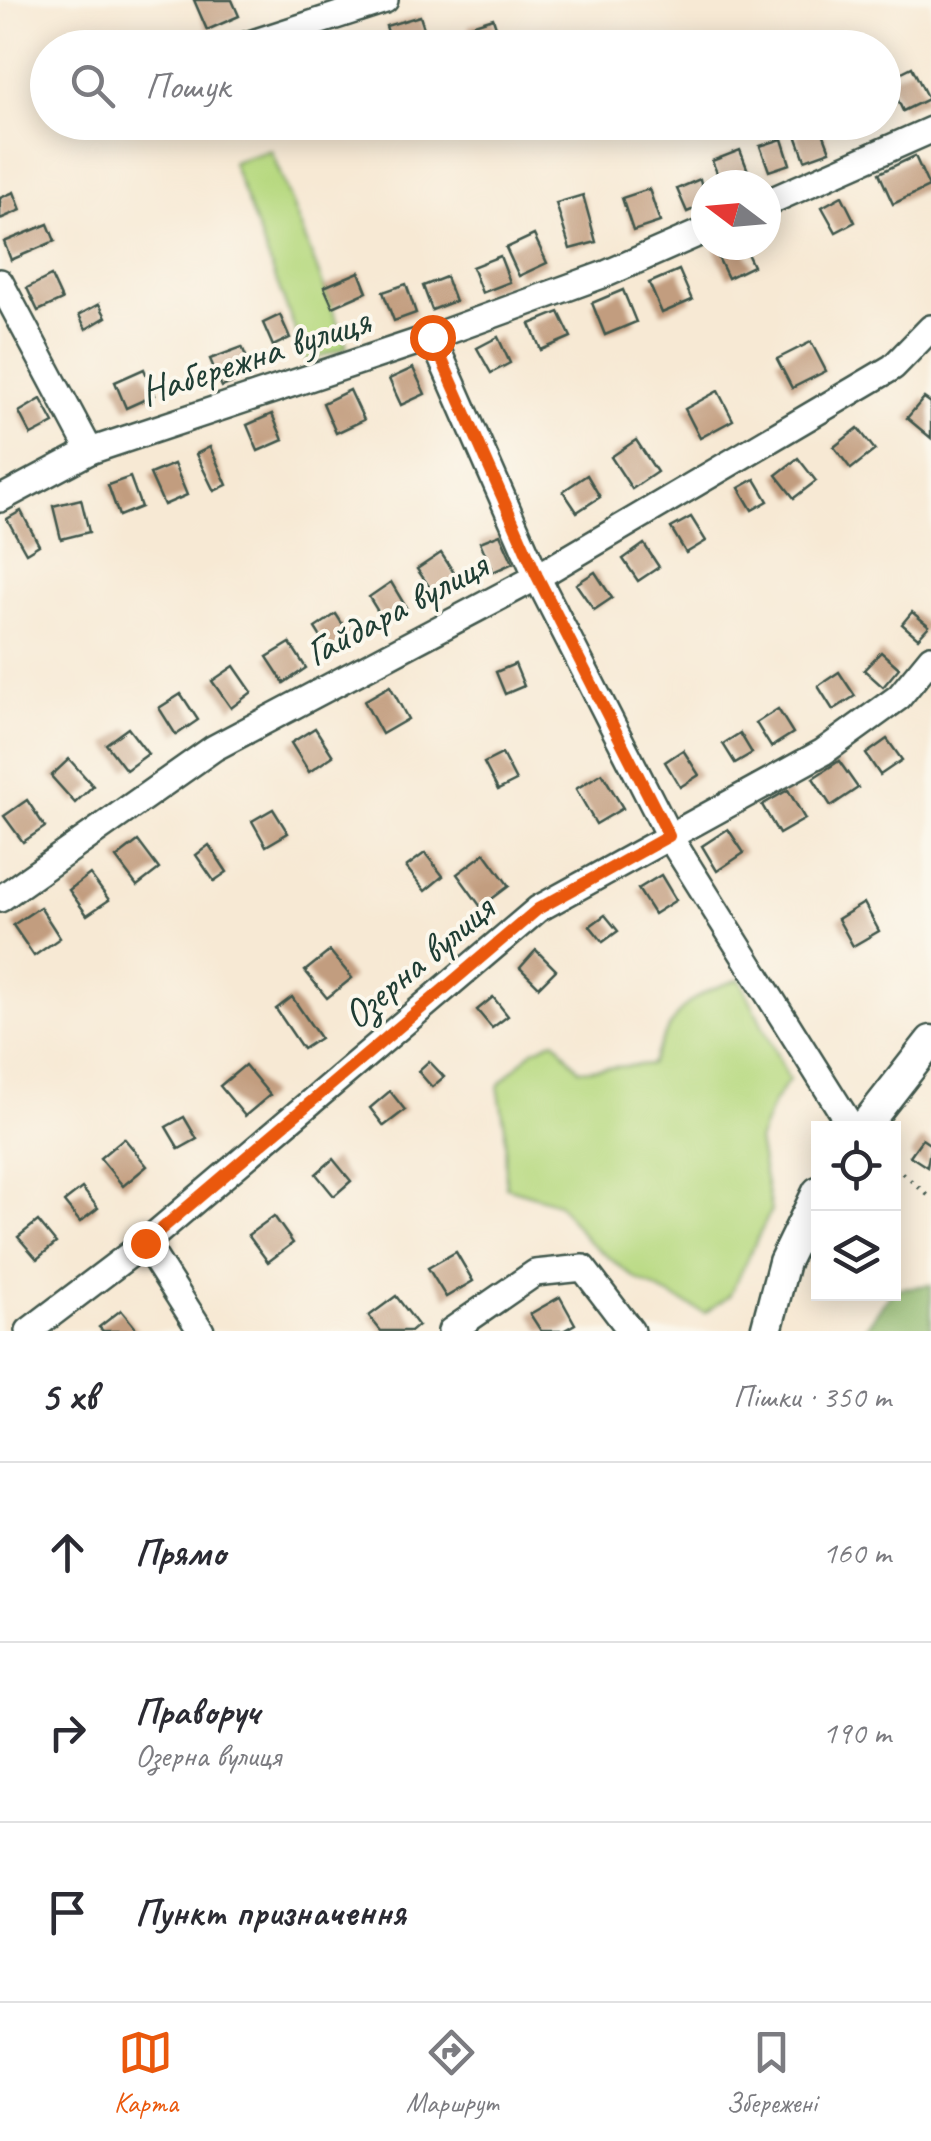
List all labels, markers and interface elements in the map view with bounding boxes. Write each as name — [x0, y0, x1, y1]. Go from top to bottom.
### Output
search box — [30, 30, 901, 140]
icon: search — [65, 58, 120, 113]
text: Пошук — [145, 62, 230, 109]
north arrow — [691, 170, 781, 260]
street label: Набережна вулиця — [134, 295, 378, 417]
route start — [410, 315, 456, 361]
street label: Гайдара вулиця — [297, 539, 498, 678]
street label: Озерна вулиця — [332, 883, 506, 1040]
map controls — [811, 1121, 901, 1301]
button: locate — [811, 1121, 901, 1211]
button: layers — [811, 1211, 901, 1301]
route end — [123, 1221, 169, 1267]
text: 5 хв — [40, 1370, 97, 1423]
text: Пішки · 350 m — [733, 1376, 891, 1417]
icon: ahead — [40, 1525, 95, 1580]
text: Прямо — [135, 1529, 225, 1576]
text: 160 m — [822, 1532, 891, 1573]
text: Праворуч — [135, 1688, 259, 1735]
icon: right — [40, 1705, 95, 1760]
text: 190 m — [822, 1712, 891, 1753]
text: Озерна вулиця — [135, 1735, 281, 1776]
icon: arrive — [40, 1885, 95, 1940]
text: Пункт призначення — [135, 1889, 406, 1936]
tab: Карта — [114, 2025, 178, 2120]
tab: Маршрут — [406, 2025, 498, 2120]
tab: Збережені — [726, 2025, 817, 2120]

